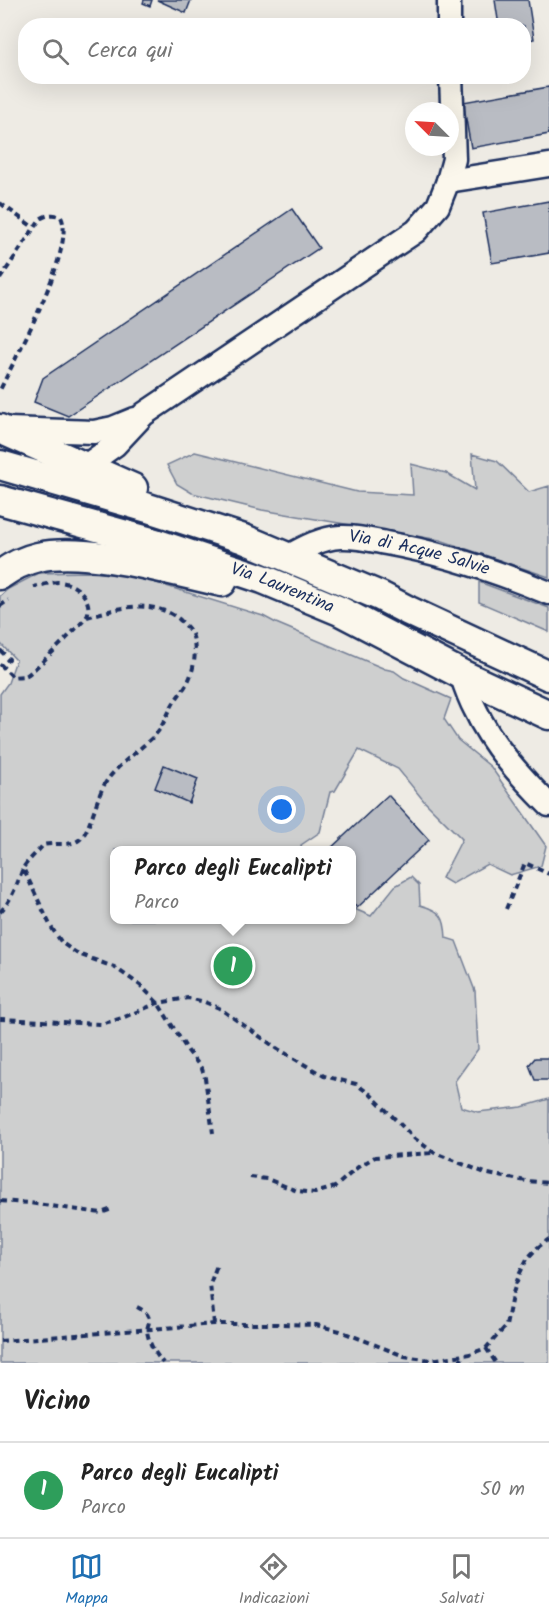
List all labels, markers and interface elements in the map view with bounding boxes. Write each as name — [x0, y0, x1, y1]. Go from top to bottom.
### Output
search box — [18, 18, 531, 84]
text: Cerca qui — [87, 34, 173, 69]
icon: search — [39, 35, 72, 68]
north arrow — [405, 102, 459, 156]
street label: Via di Acque Salvie — [348, 522, 494, 584]
street label: Via Laurentina — [227, 555, 339, 622]
your location — [267, 795, 296, 824]
popup — [110, 846, 356, 924]
text: Parco degli Eucalipti — [134, 852, 332, 887]
text: Parco — [134, 887, 179, 919]
pin: 1 — [214, 944, 252, 988]
text: Vicino — [24, 1381, 90, 1423]
text: Parco degli Eucalipti — [81, 1457, 279, 1492]
text: 1 — [40, 1474, 47, 1506]
text: 50 m — [480, 1474, 525, 1506]
text: Parco — [81, 1492, 126, 1524]
tab: Mappa — [65, 1550, 108, 1611]
tab: Indicazioni — [239, 1550, 309, 1611]
tab: Salvati — [440, 1550, 484, 1611]

